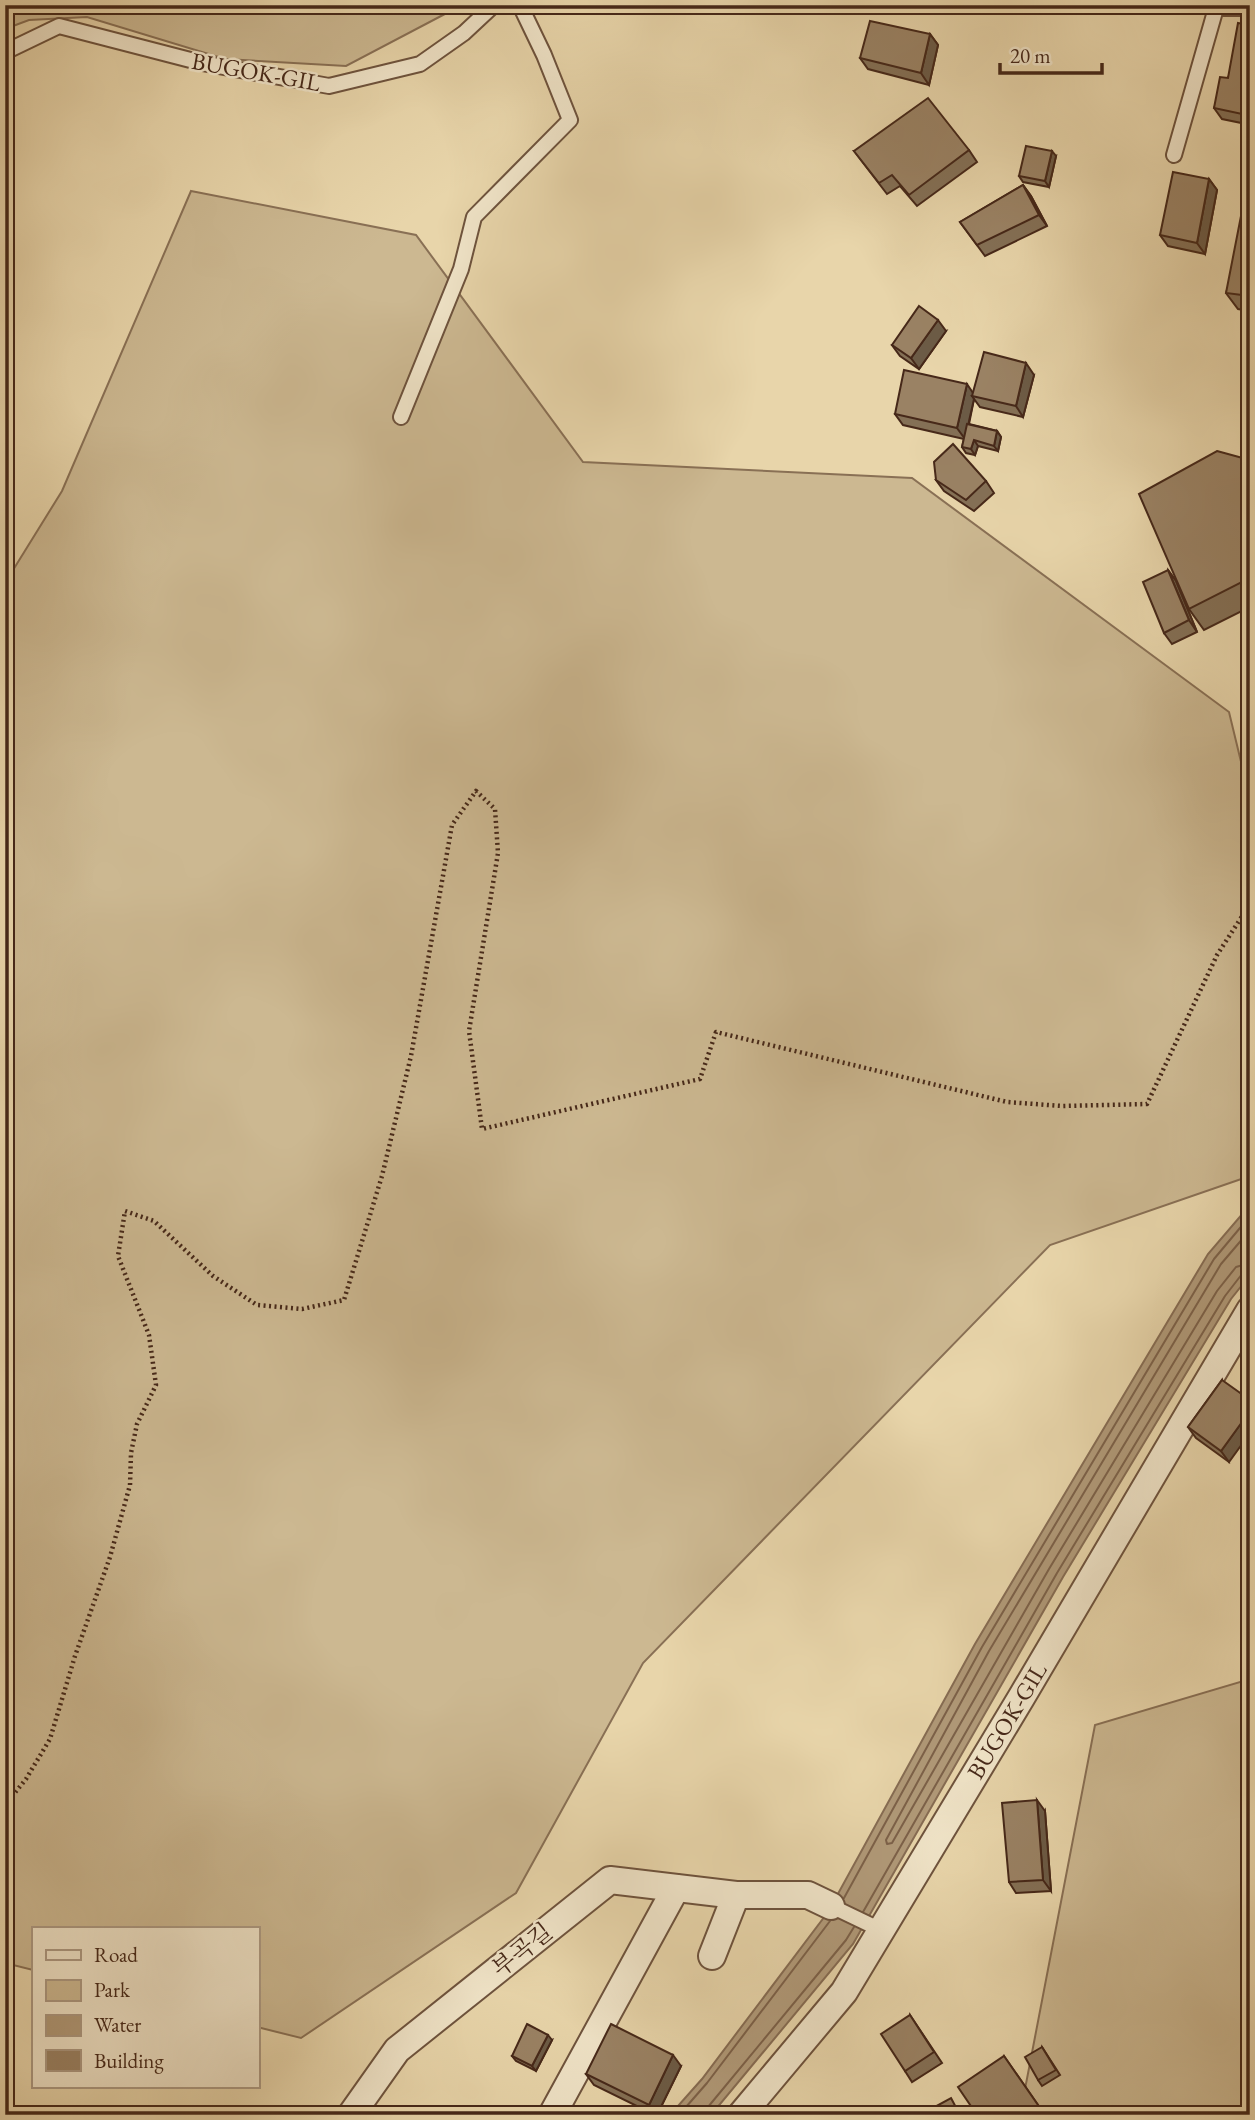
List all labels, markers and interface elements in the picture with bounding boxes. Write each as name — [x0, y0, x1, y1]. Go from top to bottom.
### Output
scale bar — [1000, 32, 1101, 76]
text: 20 m — [1010, 42, 1051, 69]
street label: BUGOK-GIL — [189, 45, 323, 98]
street label: BUGOK-GIL — [960, 1657, 1053, 1785]
street label: 부곡길 — [485, 1916, 558, 1984]
legend — [32, 1927, 259, 2088]
text: Road — [94, 1941, 138, 1968]
text: Park — [94, 1976, 131, 2003]
text: Water — [94, 2011, 141, 2038]
text: Building — [94, 2047, 164, 2074]

